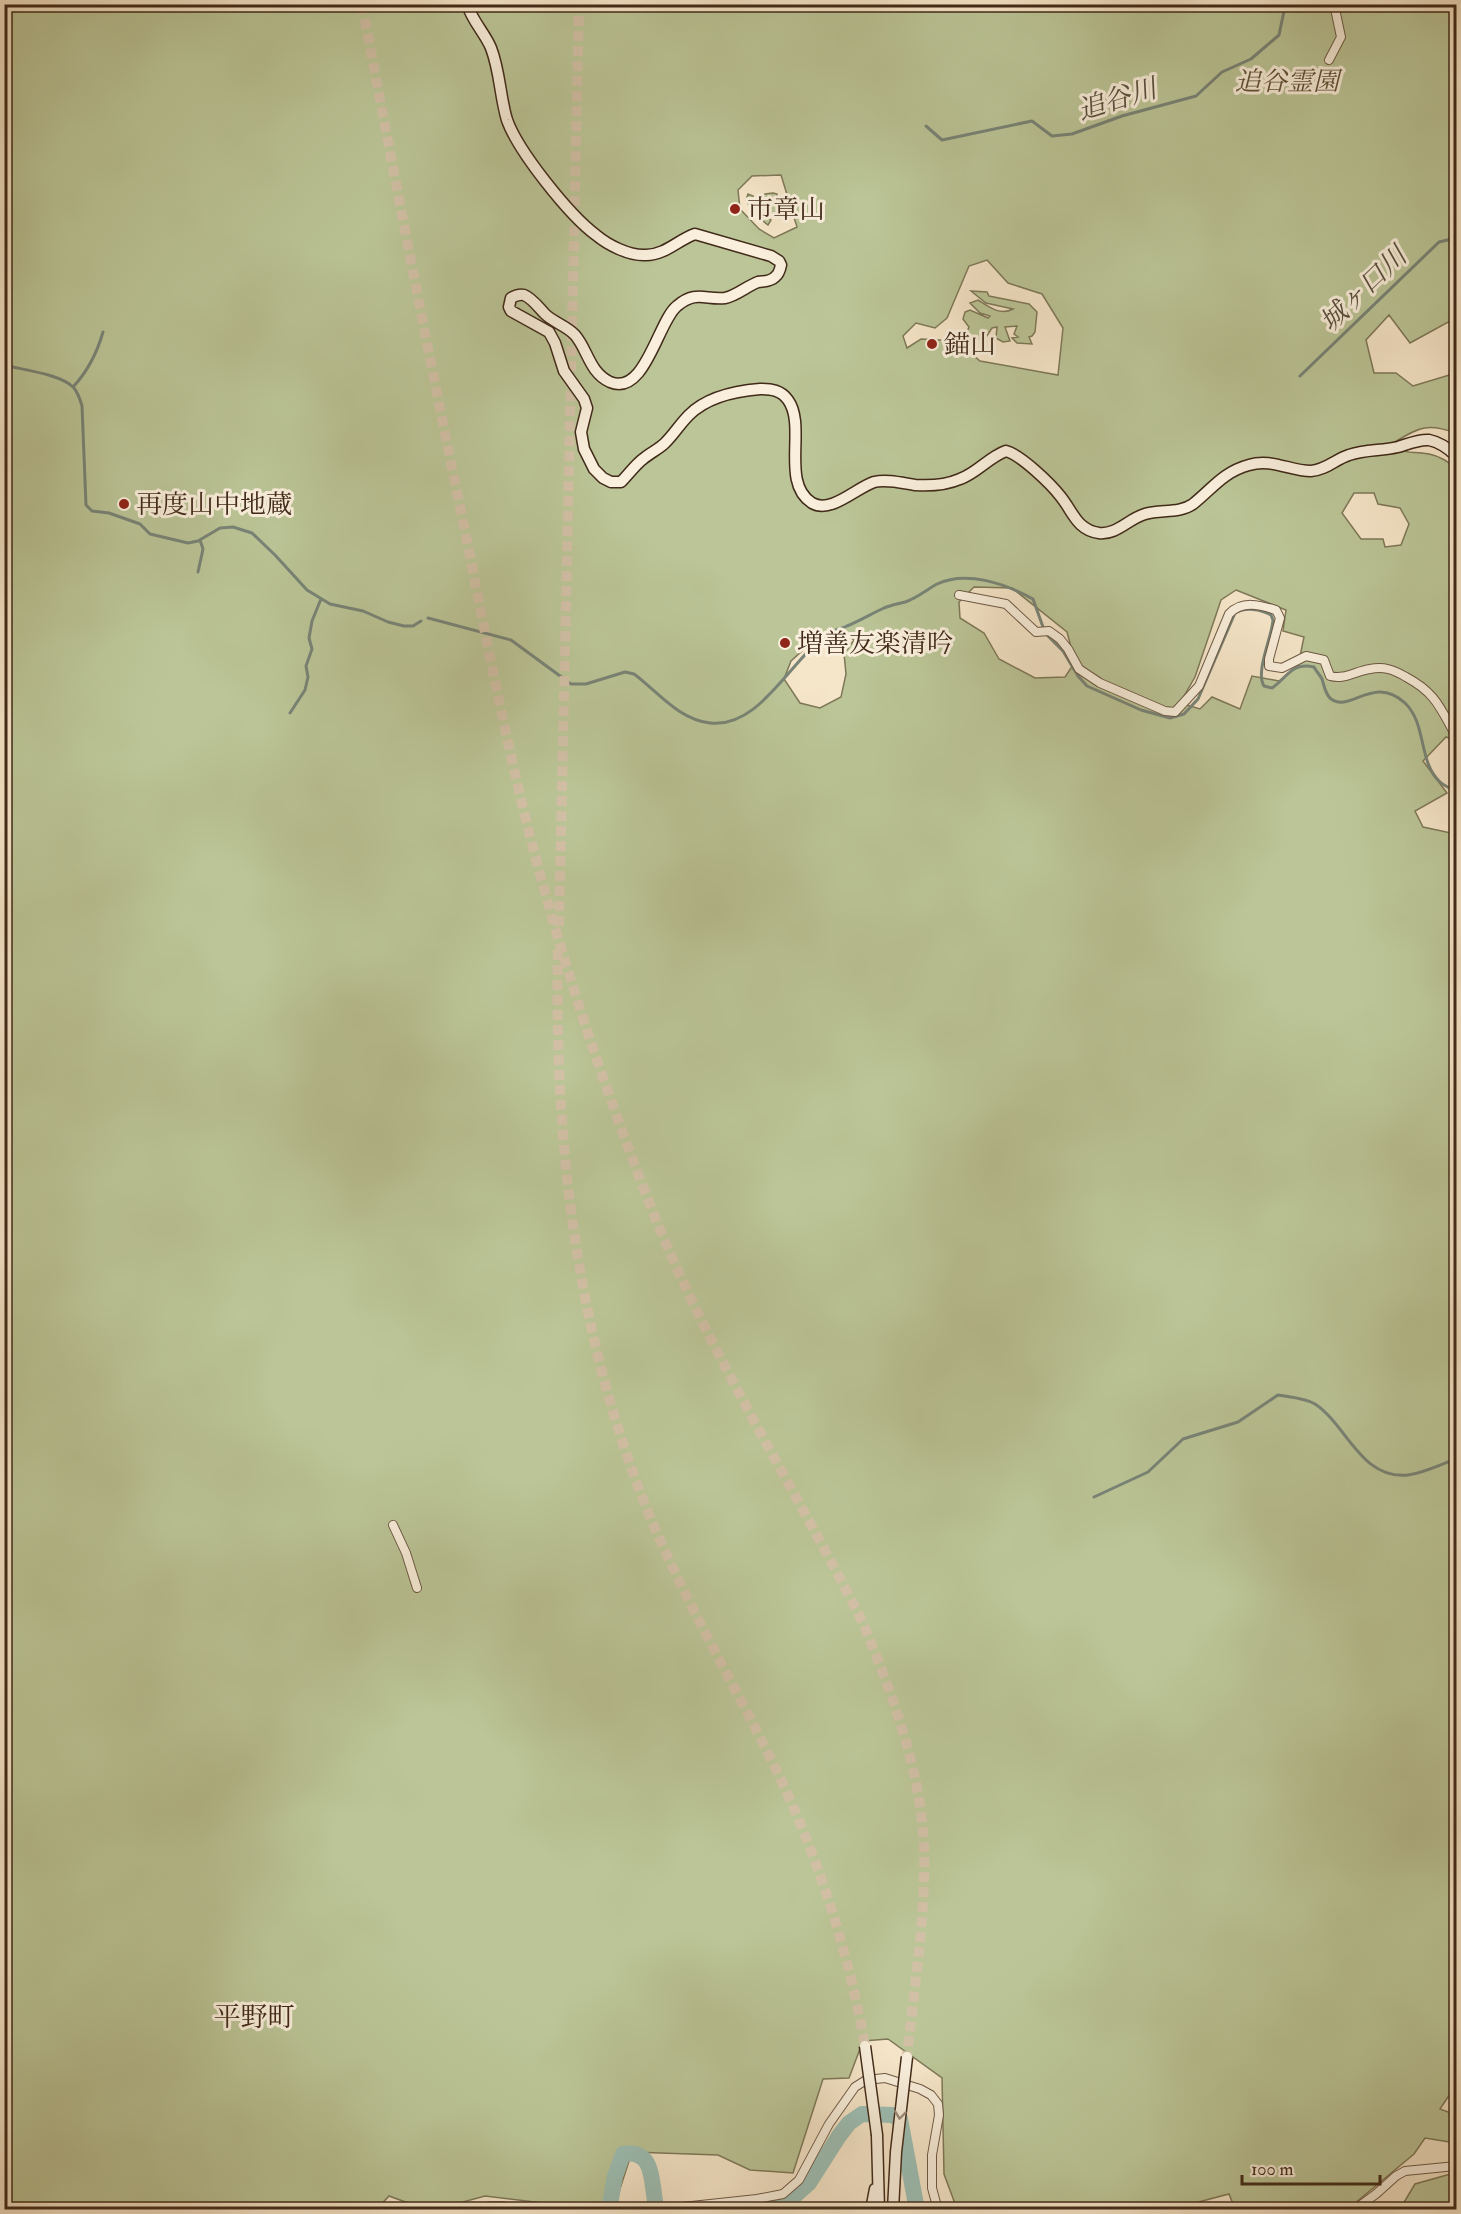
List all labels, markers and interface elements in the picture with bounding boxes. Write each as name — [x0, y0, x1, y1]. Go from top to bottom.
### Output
park label: 追谷霊園 — [1235, 66, 1343, 98]
water label: 追谷川 — [1074, 71, 1164, 127]
place label: 市章山 — [747, 194, 825, 226]
marker: 市章山 — [728, 202, 742, 216]
water label: 城ヶ口川 — [1313, 238, 1416, 339]
place label: 錨山 — [944, 329, 996, 361]
marker: 錨山 — [925, 337, 939, 351]
place label: 再度山中地蔵 — [136, 489, 292, 521]
marker: 再度山中地蔵 — [117, 497, 131, 511]
place label: 増善友楽清吟 — [797, 628, 953, 660]
marker: 増善友楽清吟 — [778, 636, 792, 650]
district label: 平野町 — [214, 2001, 295, 2034]
one-way arrow — [894, 2110, 907, 2119]
scale bar — [1242, 2148, 1380, 2186]
text: 100 m — [1251, 2158, 1294, 2181]

